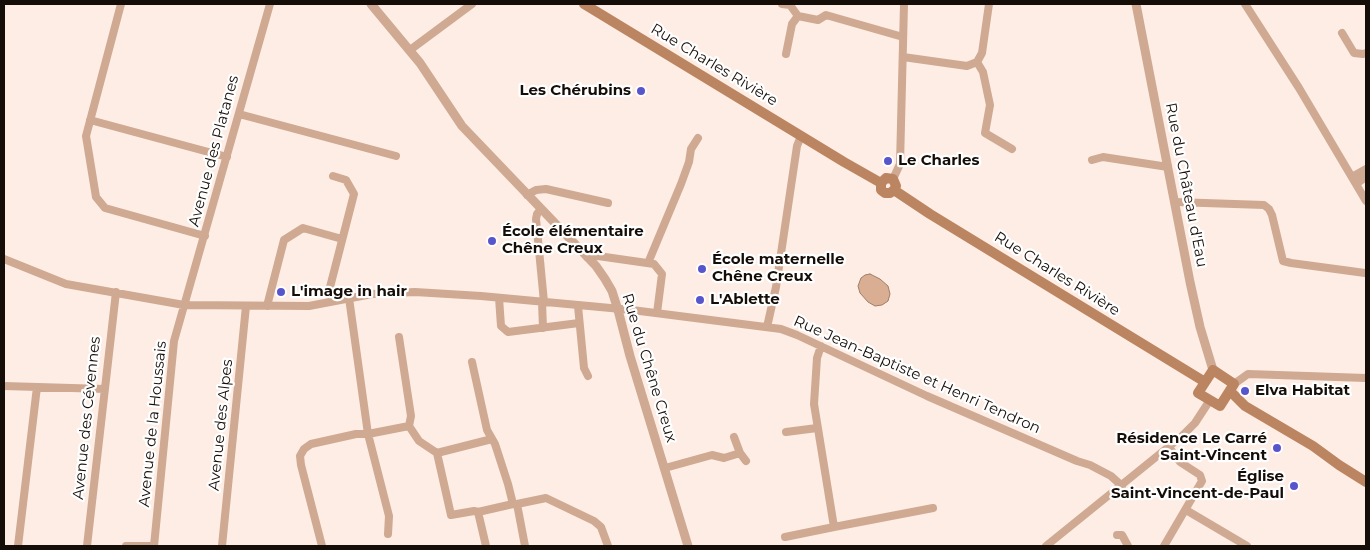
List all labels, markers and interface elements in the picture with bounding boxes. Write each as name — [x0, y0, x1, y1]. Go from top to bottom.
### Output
street label: Rue Charles Rivière — [647, 20, 781, 110]
street label: Avenue des Platanes — [185, 73, 243, 229]
place label: Les Chérubins — [520, 82, 631, 100]
marker: Les Chérubins — [635, 85, 647, 97]
street label: Rue du Château d'Eau — [1161, 101, 1211, 269]
place label: Le Charles — [898, 152, 980, 170]
marker: Le Charles — [882, 155, 894, 167]
place label: École élémentaire Chêne Creux — [502, 223, 644, 258]
street label: Rue Charles Rivière — [991, 228, 1123, 320]
marker: École élémentaire Chêne Creux — [486, 235, 498, 247]
place label: École maternelle Chêne Creux — [712, 251, 844, 286]
marker: École maternelle Chêne Creux — [696, 263, 708, 275]
place label: L'image in hair — [291, 283, 407, 301]
marker: L'image in hair — [275, 286, 287, 298]
street label: Rue du Chêne Creux — [618, 291, 680, 445]
place label: L'Ablette — [710, 291, 780, 309]
marker: L'Ablette — [694, 294, 706, 306]
street label: Rue Jean-Baptiste et Henri Tendron — [791, 312, 1043, 438]
street label: Avenue des Cévennes — [69, 336, 105, 500]
street label: Avenue de la Houssais — [135, 340, 171, 508]
street label: Avenue des Alpes — [205, 358, 237, 492]
place label: Elva Habitat — [1255, 382, 1350, 400]
marker: Elva Habitat — [1239, 385, 1251, 397]
place label: Résidence Le Carré Saint-Vincent — [1116, 430, 1267, 465]
marker: Résidence Le Carré Saint-Vincent — [1271, 442, 1283, 454]
place label: Église Saint-Vincent-de-Paul — [1111, 468, 1284, 503]
marker: Église Saint-Vincent-de-Paul — [1288, 480, 1300, 492]

